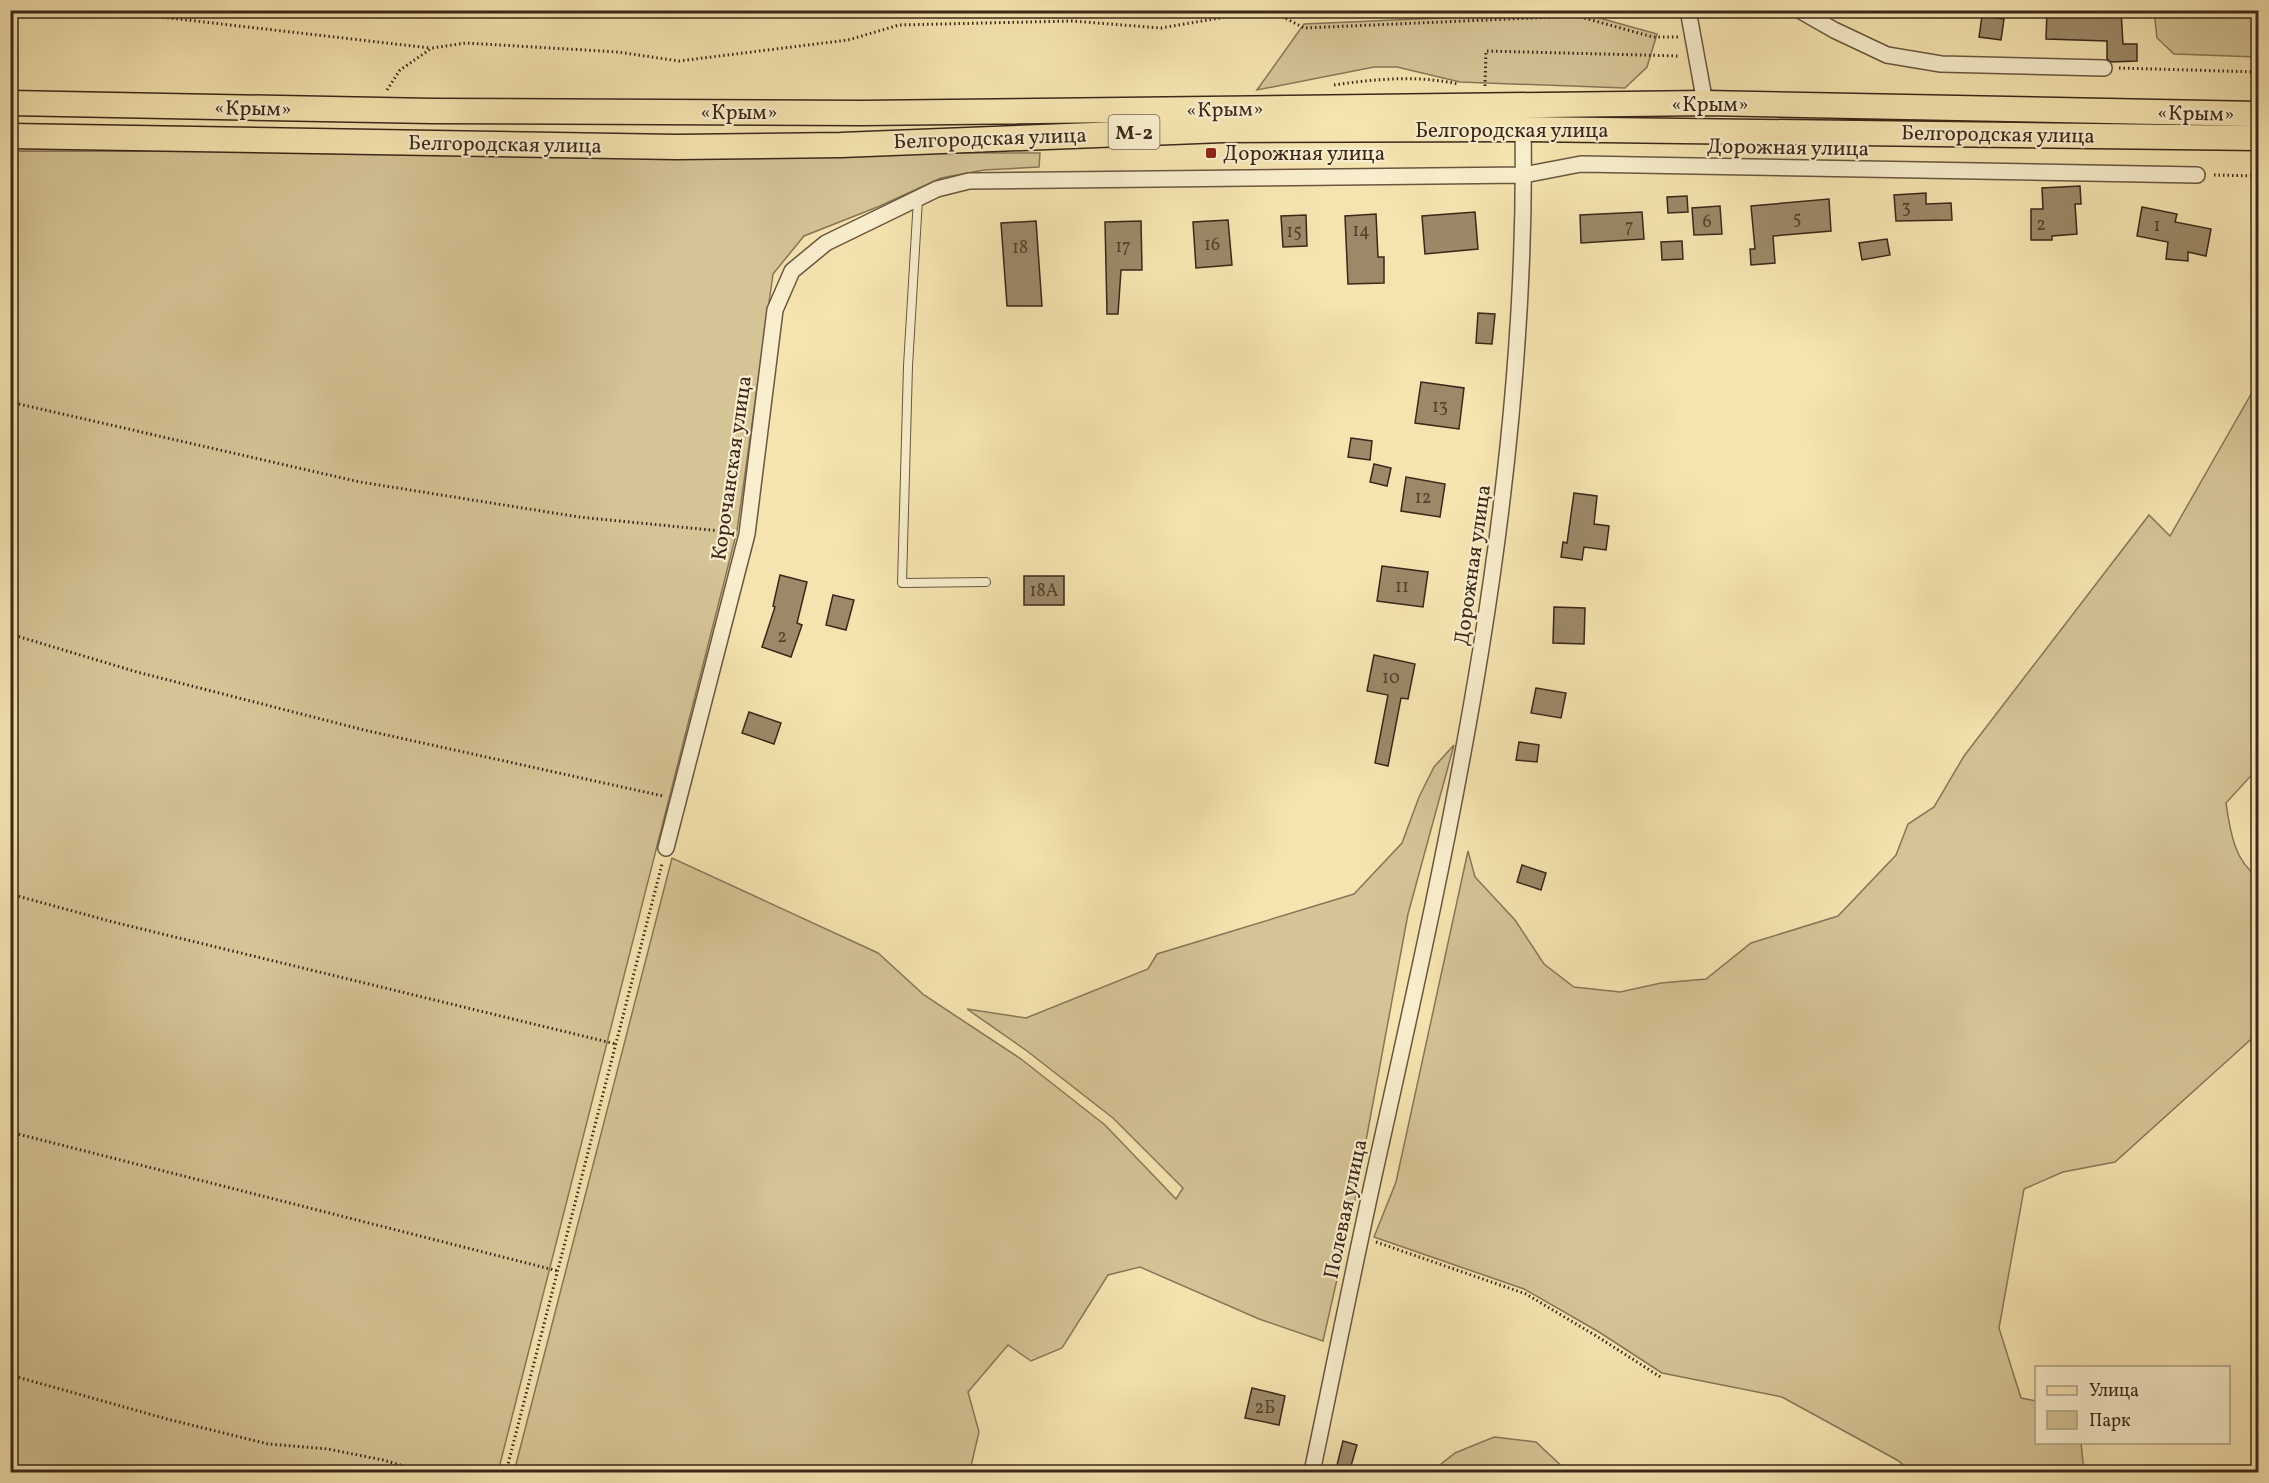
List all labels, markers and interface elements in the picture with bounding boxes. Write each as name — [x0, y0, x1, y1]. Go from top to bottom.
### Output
street label: «Крым» — [1671, 91, 1749, 120]
street label: «Крым» — [214, 94, 292, 125]
street label: «Крым» — [1186, 95, 1264, 126]
street label: «Крым» — [700, 99, 778, 128]
street label: «Крым» — [2157, 99, 2235, 130]
road number: М-2 — [1108, 115, 1160, 149]
street label: Белгородская улица — [1415, 117, 1609, 146]
street label: Белгородская улица — [1901, 119, 2095, 152]
street label: Белгородская улица — [893, 122, 1087, 157]
street label: Белгородская улица — [408, 129, 602, 162]
street label: Дорожная улица — [1707, 133, 1869, 164]
place label: Дорожная улица — [1223, 140, 1385, 169]
marker: Дорожная улица — [1204, 146, 1218, 160]
house number: 3 — [1901, 196, 1911, 221]
house number: 5 — [1793, 207, 1801, 232]
house number: 6 — [1702, 210, 1712, 235]
house number: 2 — [2036, 213, 2046, 238]
house number: 1 — [2154, 214, 2160, 239]
house number: 7 — [1625, 215, 1633, 240]
house number: 14 — [1352, 219, 1370, 244]
house number: 15 — [1286, 220, 1302, 245]
house number: 16 — [1204, 233, 1220, 258]
house number: 17 — [1115, 235, 1131, 260]
house number: 18 — [1012, 236, 1028, 261]
street label: Корочанская улица — [705, 374, 760, 562]
house number: 13 — [1432, 395, 1448, 420]
street label: Дорожная улица — [1448, 483, 1499, 647]
house number: 12 — [1415, 486, 1431, 511]
house number: 11 — [1395, 575, 1409, 600]
house number: 18А — [1030, 579, 1059, 604]
house number: 2 — [777, 625, 787, 650]
house number: 10 — [1382, 666, 1400, 691]
street label: Полевая улица — [1317, 1137, 1375, 1282]
legend — [2035, 1366, 2230, 1444]
text: Улица — [2089, 1379, 2139, 1404]
house number: 2Б — [1255, 1396, 1275, 1421]
text: Парк — [2089, 1409, 2131, 1434]

